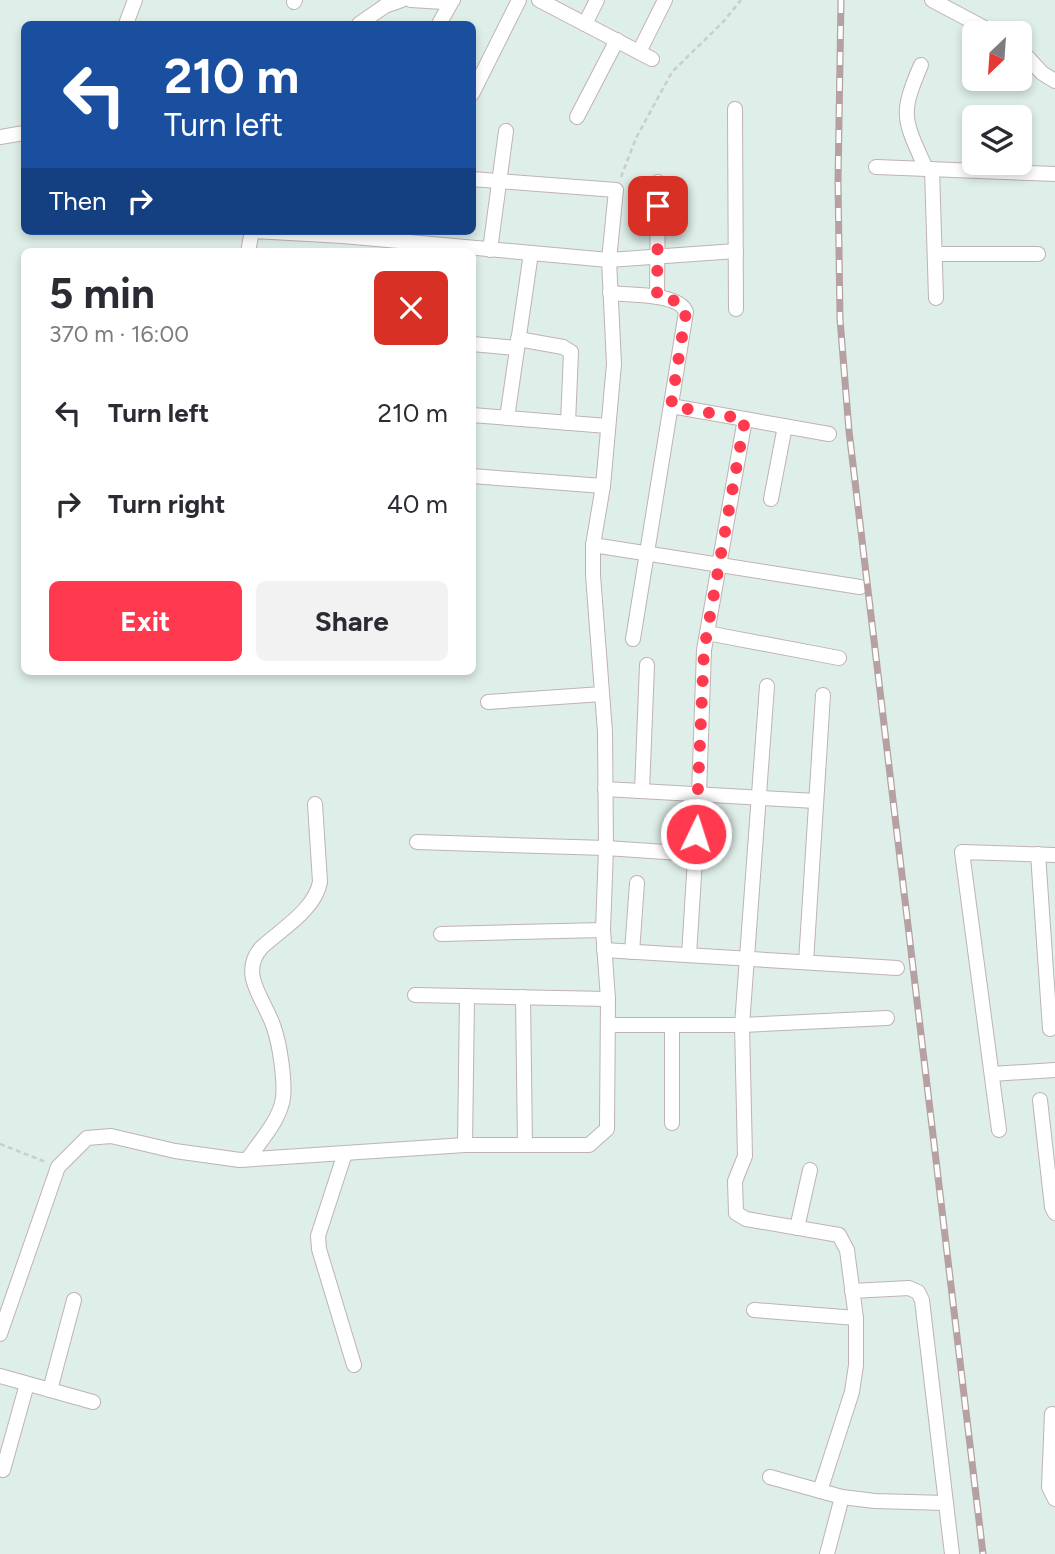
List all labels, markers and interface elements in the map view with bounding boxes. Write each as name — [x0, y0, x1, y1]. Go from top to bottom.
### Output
north arrow — [962, 21, 1032, 91]
map controls — [962, 21, 1032, 175]
text: 210 m — [164, 46, 299, 105]
icon: left — [49, 49, 140, 140]
button: layers — [962, 105, 1032, 175]
text: Turn left — [164, 106, 283, 144]
pin — [628, 176, 688, 236]
icon: right — [121, 182, 159, 220]
text: Then — [49, 185, 107, 217]
icon: arrive — [639, 187, 677, 225]
text: 5 min — [49, 268, 155, 319]
button: close — [374, 271, 448, 345]
text: 370 m · 16:00 — [49, 320, 189, 348]
icon: left — [49, 394, 87, 432]
text: Turn left — [108, 397, 209, 429]
text: 210 m — [378, 397, 448, 429]
icon: right — [49, 485, 87, 523]
text: Turn right — [108, 488, 225, 520]
text: 40 m — [387, 488, 448, 520]
button: Exit — [49, 581, 242, 661]
button: Share — [256, 581, 448, 661]
position arrow — [659, 797, 733, 871]

